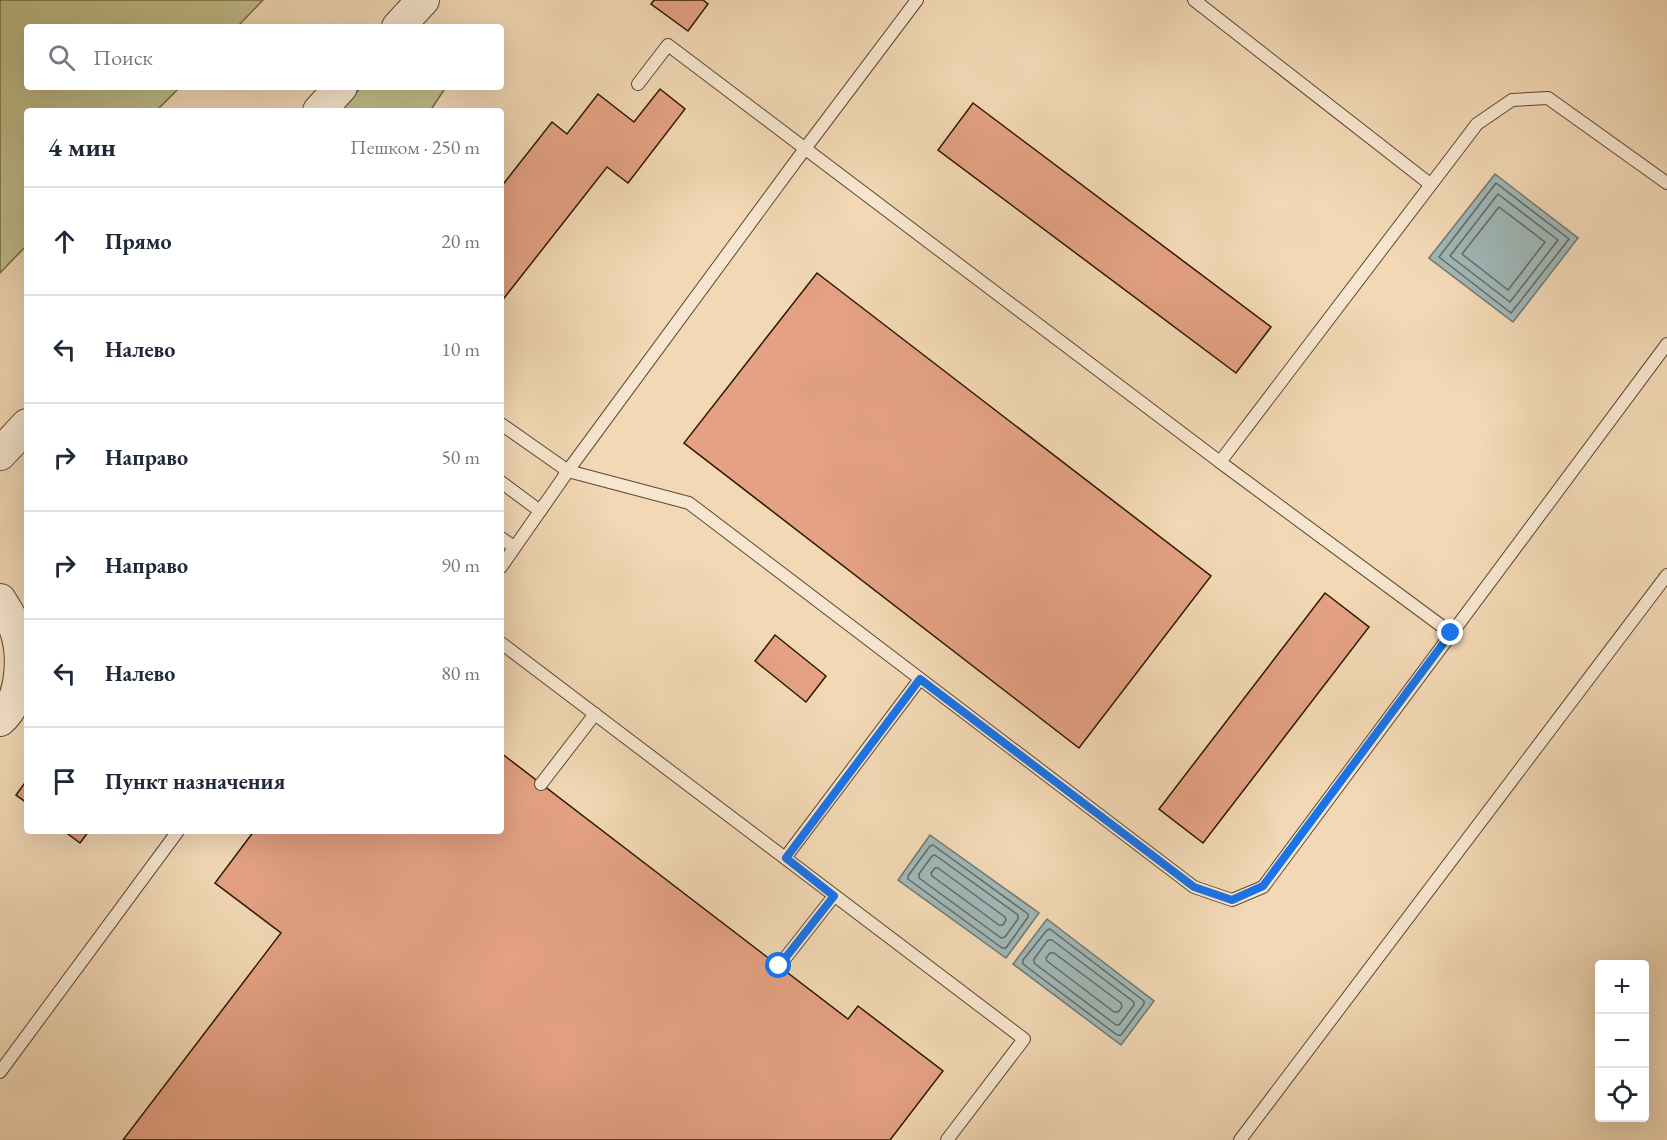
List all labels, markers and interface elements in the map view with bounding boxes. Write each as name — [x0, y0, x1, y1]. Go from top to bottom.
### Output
search box — [24, 24, 504, 90]
icon: search — [45, 41, 78, 74]
text: Поиск — [93, 43, 153, 72]
text: 4 мин — [48, 130, 116, 164]
text: Пешком · 250 m — [350, 134, 480, 160]
icon: ahead — [48, 225, 81, 258]
text: Прямо — [105, 227, 172, 256]
text: 20 m — [441, 228, 480, 254]
icon: left — [48, 333, 81, 366]
text: Налево — [105, 335, 175, 364]
text: 10 m — [441, 336, 480, 362]
icon: right — [48, 441, 81, 474]
text: Направо — [105, 443, 188, 472]
text: 50 m — [441, 444, 480, 470]
icon: right — [48, 549, 81, 582]
text: Направо — [105, 551, 188, 580]
text: 90 m — [441, 552, 480, 578]
route end — [1437, 619, 1463, 645]
icon: left — [48, 657, 81, 690]
text: Налево — [105, 659, 175, 688]
text: 80 m — [441, 660, 480, 686]
icon: arrive — [48, 765, 81, 798]
text: Пункт назначения — [105, 767, 285, 796]
route start — [765, 952, 791, 978]
map controls — [1595, 960, 1649, 1122]
button: + — [1595, 960, 1649, 1014]
button: − — [1595, 1014, 1649, 1068]
button: locate — [1595, 1068, 1649, 1122]

